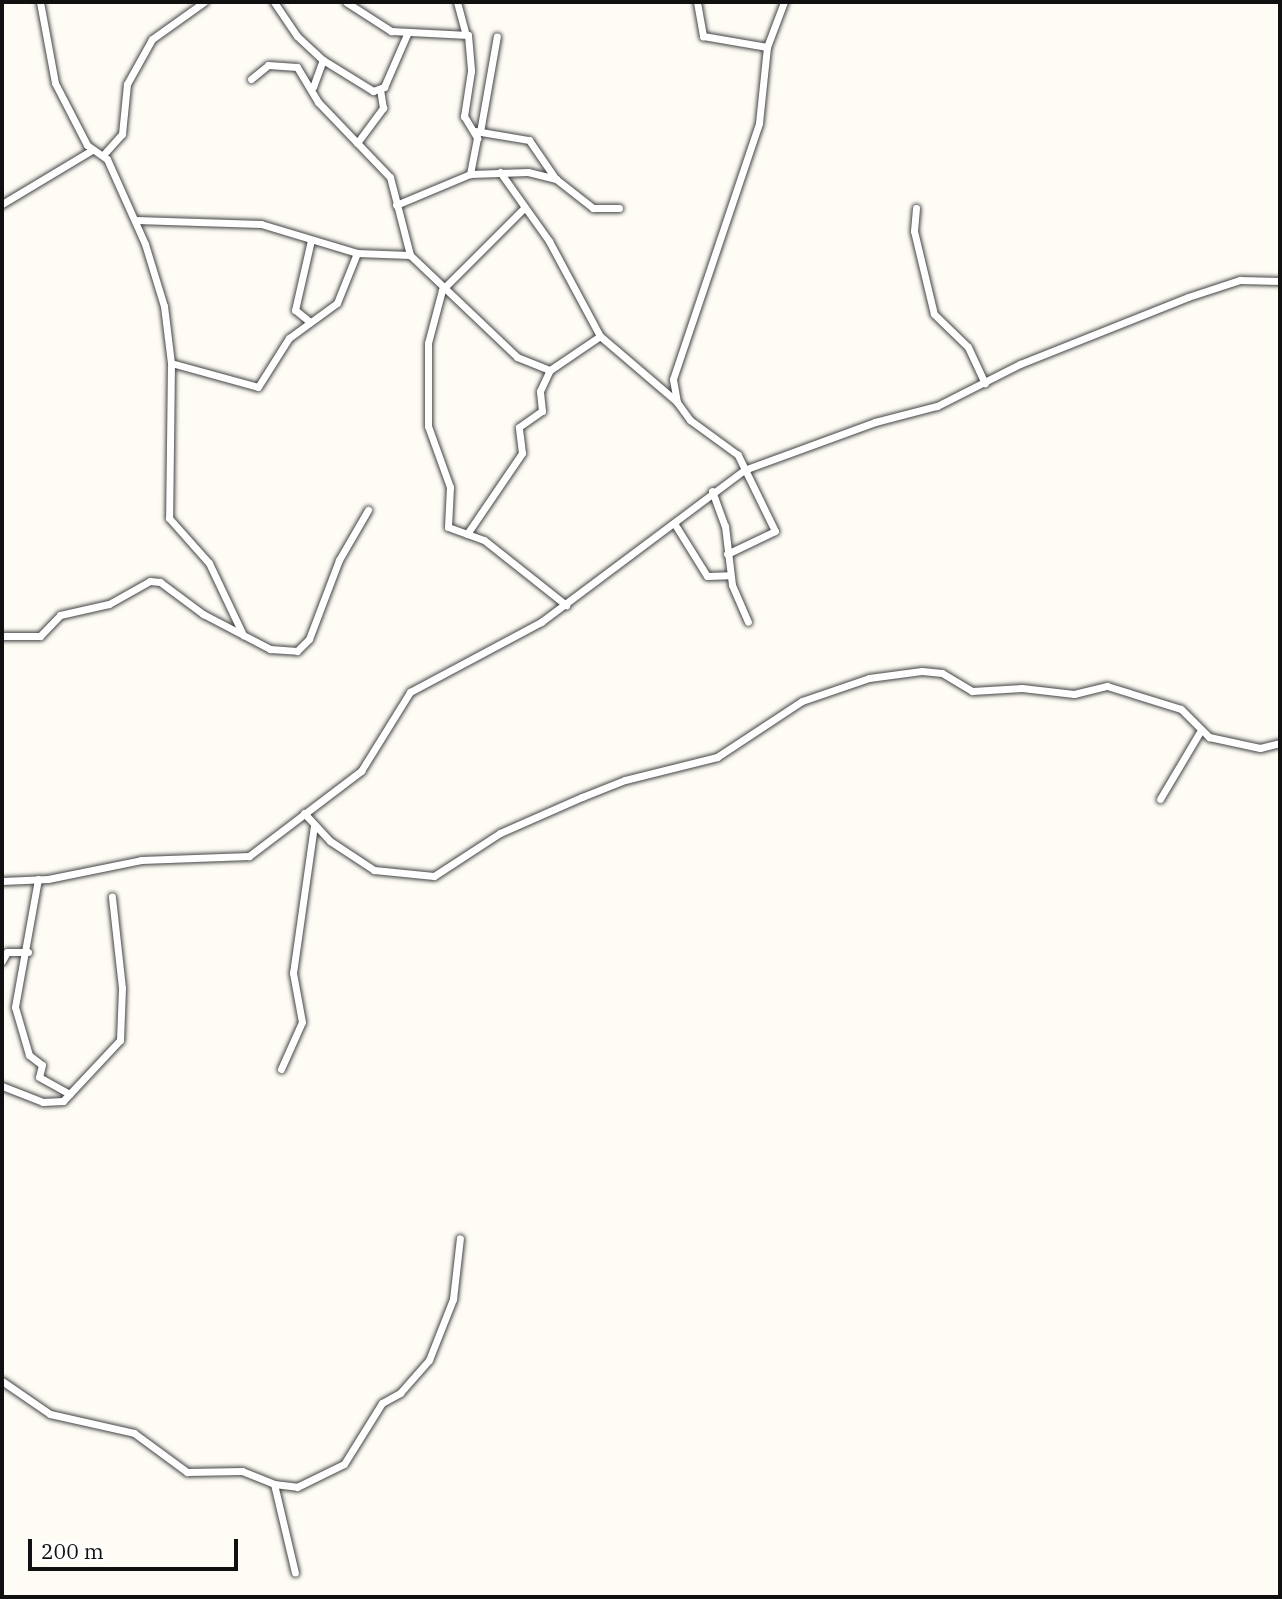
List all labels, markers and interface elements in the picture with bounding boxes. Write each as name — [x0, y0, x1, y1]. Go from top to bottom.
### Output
scale bar — [32, 1526, 242, 1570]
text: 200 m — [41, 1537, 104, 1565]

